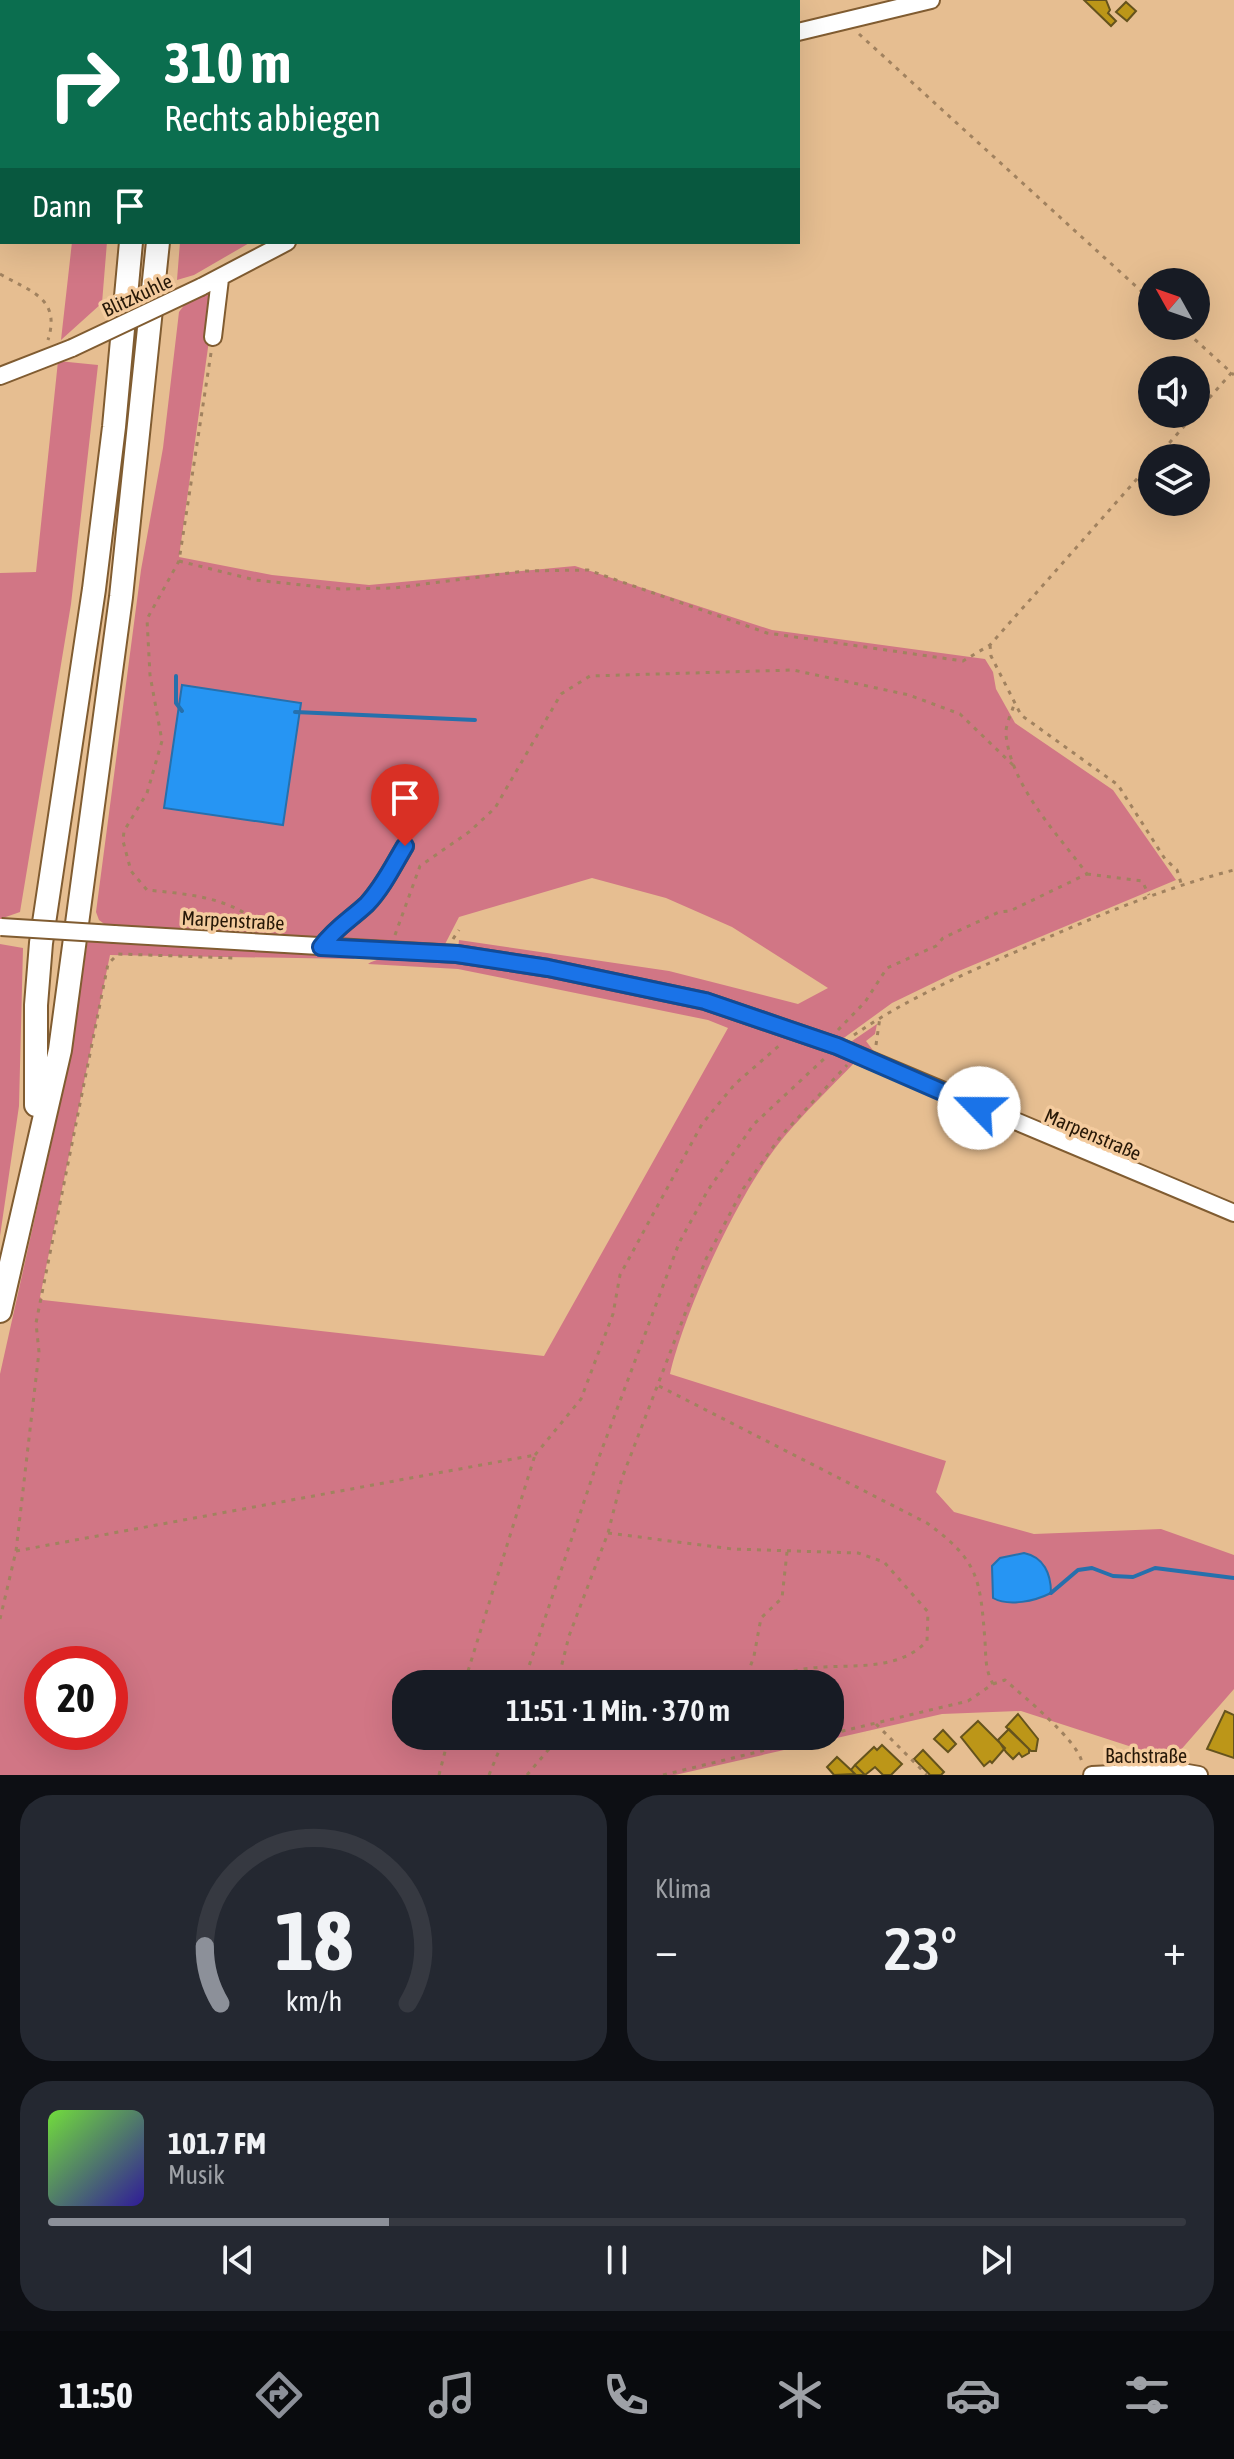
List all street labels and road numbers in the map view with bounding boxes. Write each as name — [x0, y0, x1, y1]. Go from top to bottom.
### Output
street label: Blitzkuhle — [98, 269, 176, 321]
street label: Marpenstraße — [181, 906, 285, 934]
street label: Marpenstraße — [1041, 1103, 1145, 1165]
street label: Bachstraße — [1105, 1744, 1187, 1767]

